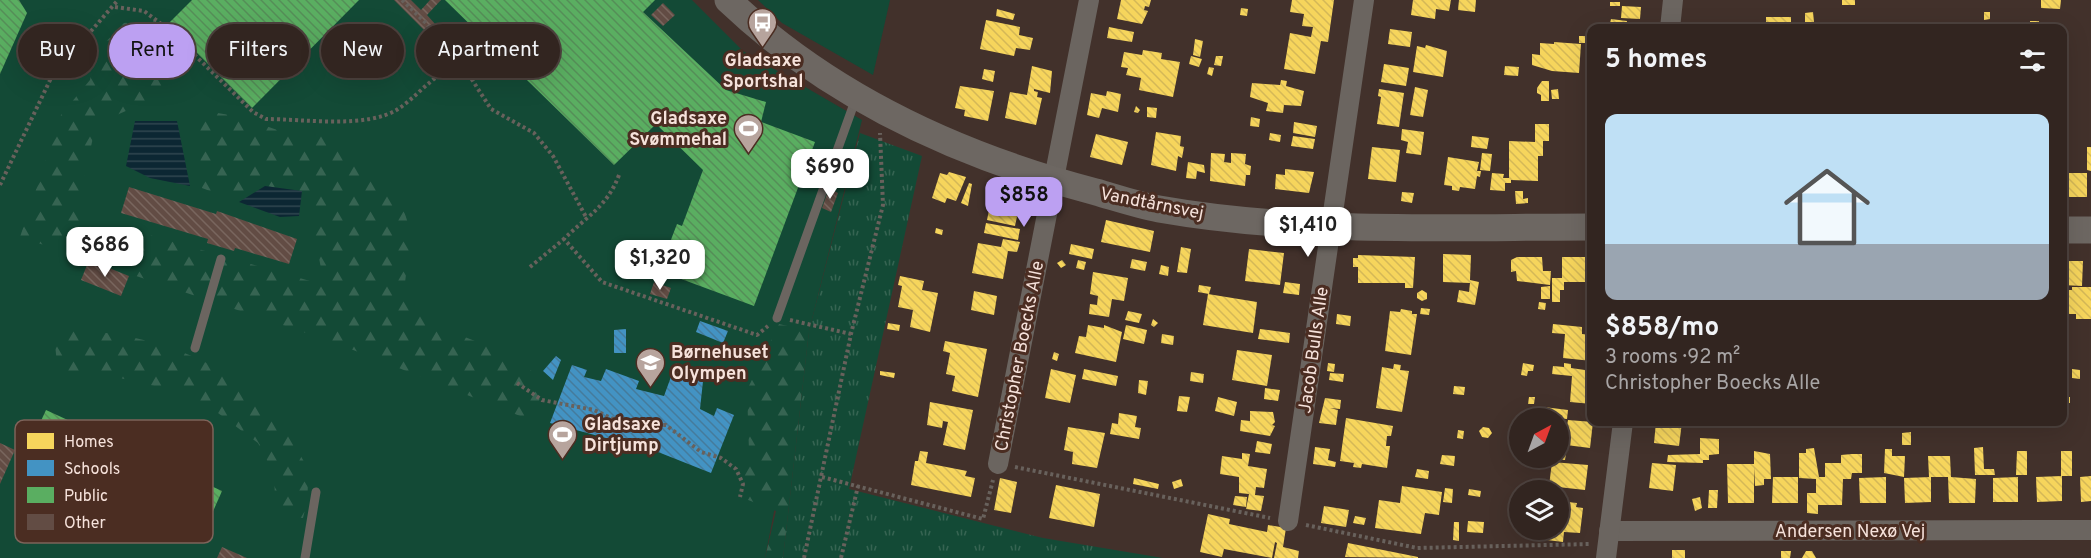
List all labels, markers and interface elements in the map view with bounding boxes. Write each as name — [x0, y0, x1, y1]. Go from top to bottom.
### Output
bus stop icon: Gladsaxe Sportshal — [747, 7, 779, 49]
chip: Buy — [18, 24, 97, 78]
chip: Rent — [109, 24, 195, 78]
chip: Filters — [207, 24, 309, 78]
chip: New — [321, 24, 404, 78]
chip: Apartment — [416, 24, 560, 78]
text: 5 homes — [1605, 44, 1707, 77]
icon: filters — [2016, 44, 2049, 77]
place label: Gladsaxe Sportshal — [723, 50, 803, 94]
place label: Gladsaxe Svømmehal — [629, 108, 727, 152]
sports icon: Gladsaxe Svømmehal — [732, 112, 764, 154]
pin: $690 — [794, 149, 866, 200]
icon: home — [1773, 153, 1881, 261]
text: $690 — [805, 155, 855, 181]
pin: $858 — [988, 177, 1060, 228]
text: $858 — [999, 183, 1049, 209]
street label: Vandtårnsvej — [1098, 183, 1206, 226]
pin: $1,410 — [1259, 207, 1357, 258]
text: $1,410 — [1278, 213, 1338, 239]
pin: $686 — [69, 227, 141, 278]
text: $686 — [80, 233, 130, 259]
pin: $1,320 — [611, 240, 709, 291]
text: $1,320 — [629, 246, 691, 272]
street label: Christopher Boecks Alle — [991, 259, 1050, 454]
street label: Jacob Bulls Alle — [1294, 285, 1335, 415]
text: $858/mo — [1605, 312, 1719, 345]
place label: Børnehuset Olympen — [671, 342, 769, 386]
text: 3 rooms · 92 m² — [1605, 345, 1740, 371]
school or university icon: Børnehuset Olympen — [634, 346, 666, 388]
text: Christopher Boecks Alle — [1605, 371, 1820, 397]
north arrow — [1509, 408, 1569, 468]
map controls — [1509, 408, 1569, 540]
place label: Gladsaxe Dirtjump — [584, 414, 661, 458]
sports icon: Gladsaxe Dirtjump — [547, 418, 579, 460]
legend — [15, 420, 213, 543]
text: Homes — [64, 433, 114, 453]
text: Schools — [64, 460, 120, 480]
button: layers — [1509, 480, 1569, 540]
text: Public — [64, 487, 108, 507]
text: Other — [64, 514, 106, 534]
street label: Andersen Nexø Vej — [1775, 521, 1925, 544]

